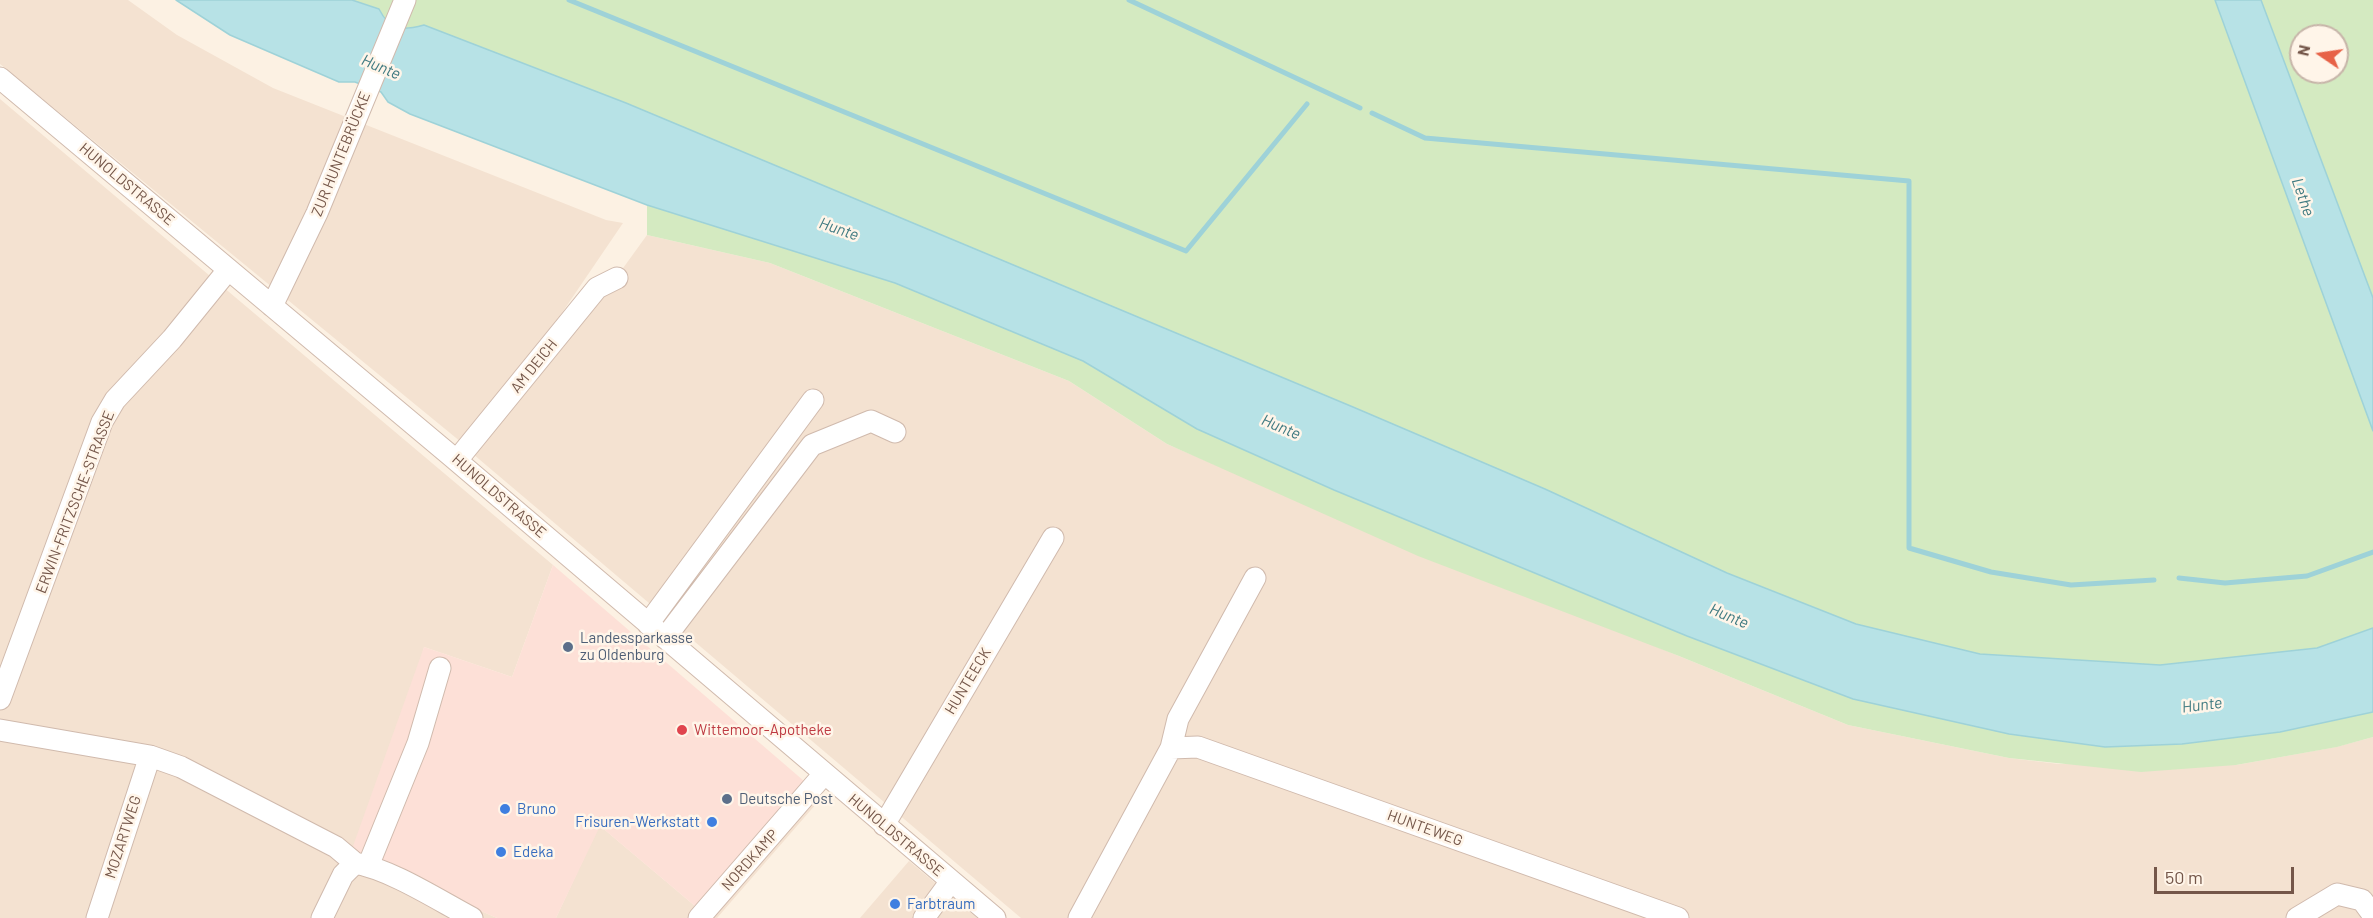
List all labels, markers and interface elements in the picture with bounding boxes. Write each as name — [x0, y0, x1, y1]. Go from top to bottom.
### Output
north arrow — [2289, 24, 2349, 84]
text: N — [2292, 43, 2313, 58]
water label: Hunte — [359, 50, 403, 84]
street label: ZUR HUNTEBRÜCKE — [308, 89, 374, 219]
street label: HUNOLDSTRASSE — [76, 139, 178, 229]
water label: Lethe — [2288, 175, 2318, 219]
water label: Hunte — [817, 213, 861, 245]
street label: AM DEICH — [507, 335, 561, 397]
street label: ERWIN-FRITZSCHE-STRASSE — [32, 408, 118, 596]
water label: Hunte — [1259, 410, 1303, 444]
street label: HUNOLDSTRASSE — [448, 450, 550, 542]
water label: Hunte — [1707, 599, 1751, 633]
place label: Landessparkasse zu Oldenburg — [580, 629, 693, 664]
marker: Landessparkasse zu Oldenburg — [561, 640, 575, 654]
street label: HUNTEECK — [941, 644, 995, 718]
water label: Hunte — [2181, 693, 2223, 717]
place label: Wittemoor-Apotheke — [694, 721, 832, 739]
marker: Wittemoor-Apotheke — [675, 723, 689, 737]
place label: Deutsche Post — [739, 790, 833, 808]
street label: HUNOLDSTRASSE — [845, 790, 947, 880]
marker: Deutsche Post — [720, 792, 734, 806]
street label: MOZARTWEG — [101, 793, 145, 881]
place label: Bruno — [517, 800, 556, 818]
marker: Bruno — [498, 802, 512, 816]
street label: HUNTEWEG — [1385, 806, 1465, 850]
place label: Frisuren-Werkstatt — [575, 813, 700, 831]
marker: Frisuren-Werkstatt — [705, 815, 719, 829]
street label: NORDKAMP — [718, 826, 782, 894]
place label: Edeka — [513, 843, 553, 861]
marker: Edeka — [494, 845, 508, 859]
scale bar — [2157, 855, 2296, 893]
text: 50 m — [2165, 866, 2203, 888]
place label: Farbtraum — [907, 895, 975, 913]
marker: Farbtraum — [888, 897, 902, 911]

